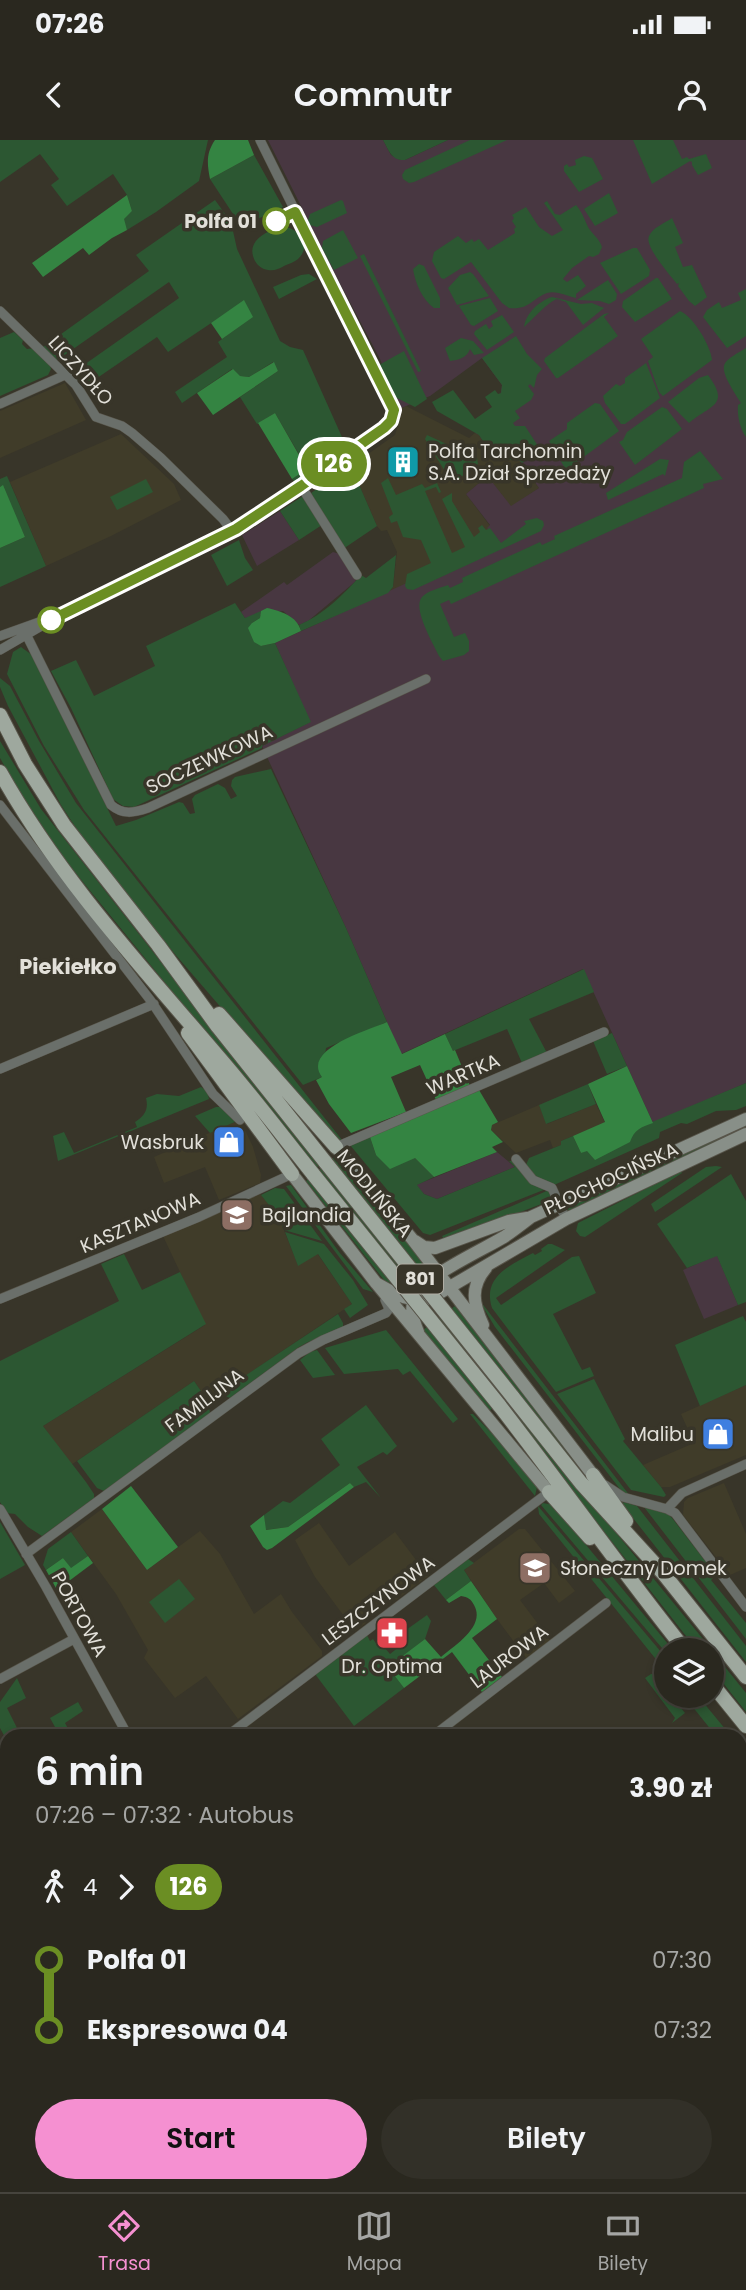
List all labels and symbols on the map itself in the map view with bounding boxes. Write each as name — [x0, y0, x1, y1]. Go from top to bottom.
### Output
place label: Polfa 01 — [184, 208, 257, 235]
marker: Polfa 01 — [263, 208, 289, 234]
street label: LICZYDŁO — [42, 329, 119, 411]
place label: Polfa Tarchomin S.A. Dział Sprzedaży — [428, 438, 611, 487]
line badge: 126 — [294, 441, 374, 487]
building icon: Polfa Tarchomin S.A. Dział Sprzedaży — [384, 443, 422, 481]
unlabelled marker — [38, 607, 64, 633]
street label: SOCZEWKOWA — [141, 718, 277, 801]
district label: Piekiełko — [19, 952, 117, 981]
street label: WARTKA — [422, 1047, 504, 1102]
shop icon: Wasbruk — [210, 1123, 248, 1161]
place label: Wasbruk — [121, 1129, 204, 1156]
street label: PŁOCHOCIŃSKA — [540, 1135, 683, 1221]
street label: MODLIŃSKA — [331, 1144, 419, 1243]
street label: KASZTANOWA — [76, 1185, 205, 1260]
school or university icon: Bajlandia — [218, 1196, 256, 1234]
place label: Bajlandia — [262, 1202, 351, 1229]
road number: 801 — [397, 1264, 443, 1294]
street label: FAMILIJNA — [159, 1362, 250, 1439]
shop icon: Malibu — [699, 1415, 737, 1453]
place label: Malibu — [630, 1421, 694, 1448]
street label: LESZCZYNOWA — [316, 1549, 441, 1652]
school or university icon: Słoneczny Domek — [516, 1549, 554, 1587]
place label: Słoneczny Domek — [560, 1555, 727, 1582]
street label: PORTOWA — [45, 1567, 114, 1662]
pharmacy icon: Dr. Optima — [373, 1614, 411, 1652]
street label: LAUROWA — [465, 1618, 554, 1695]
place label: Dr. Optima — [341, 1653, 443, 1680]

